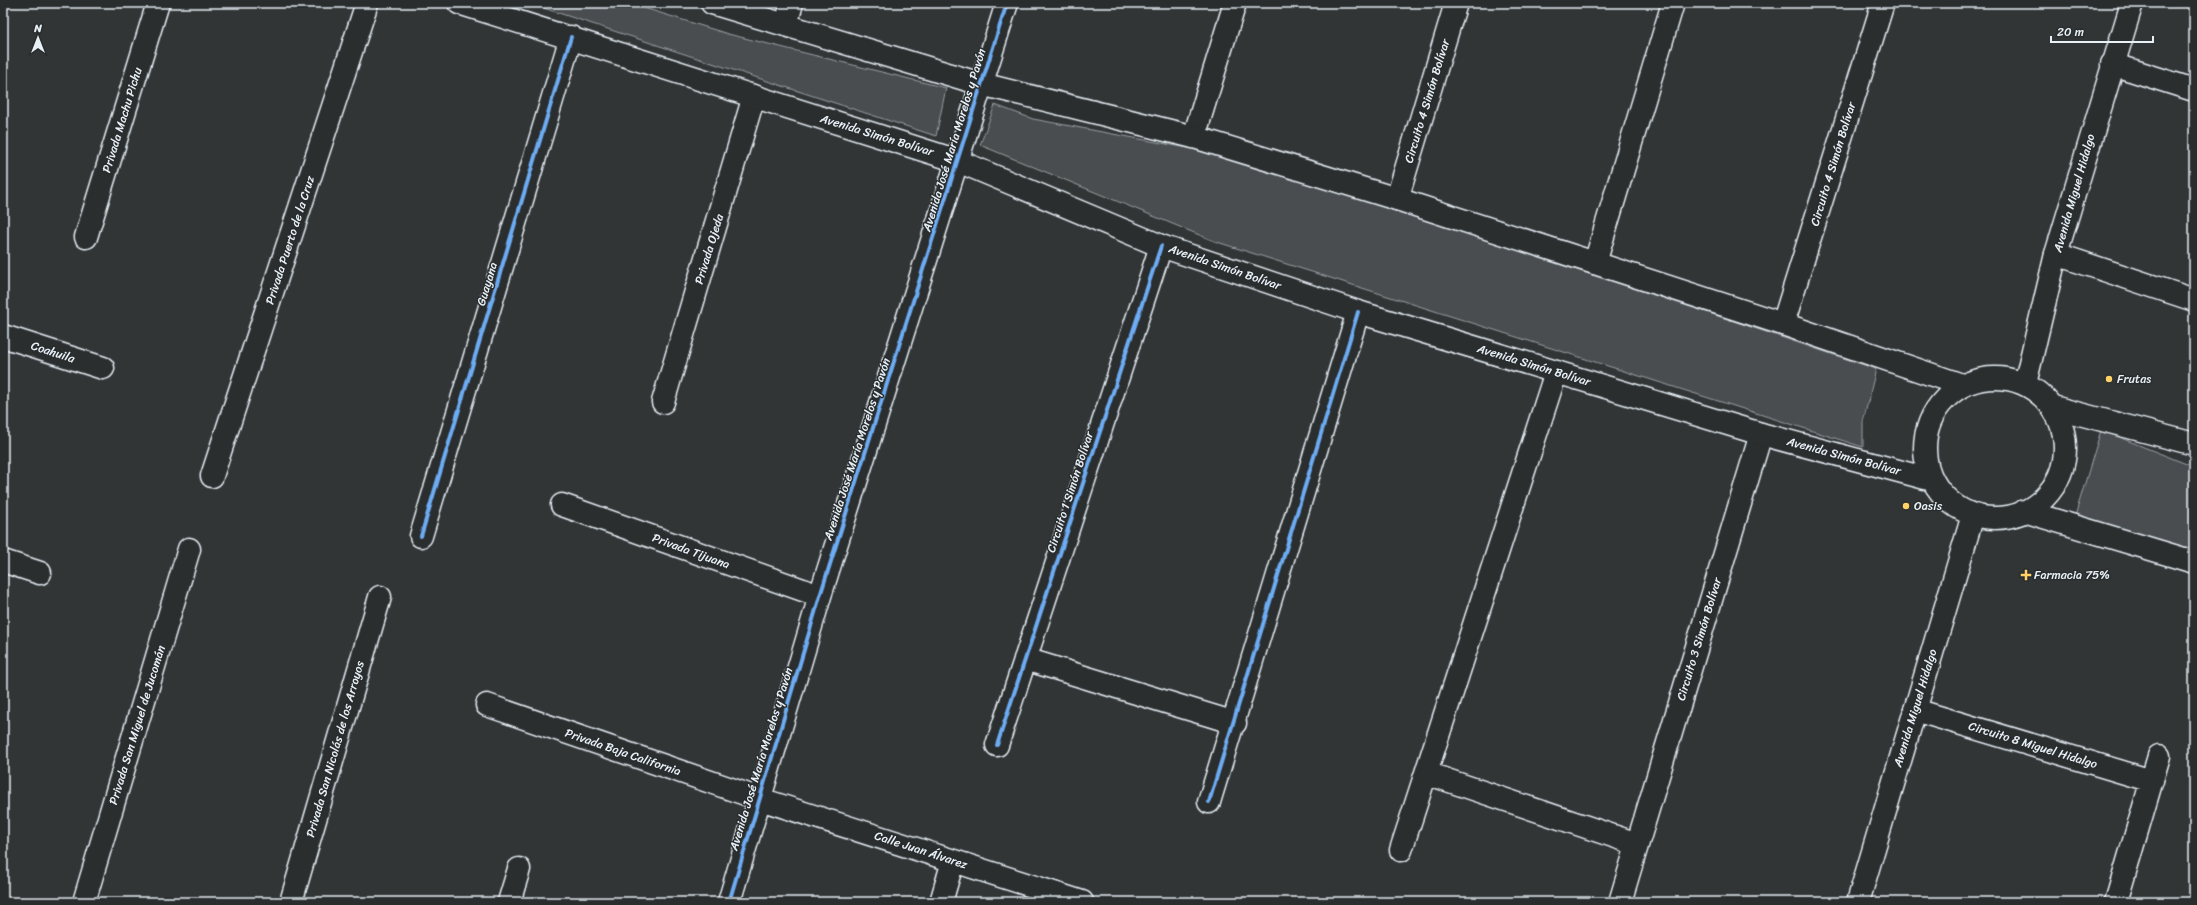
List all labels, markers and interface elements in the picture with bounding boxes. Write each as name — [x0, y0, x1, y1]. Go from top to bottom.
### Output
north arrow — [18, 18, 58, 58]
scale bar — [2051, 18, 2153, 44]
text: N — [33, 19, 42, 38]
text: 20 m — [2057, 21, 2084, 43]
street label: Circuito 4 Simón Bolívar — [1398, 35, 1457, 166]
street label: Avenida José María Morelos y Pavón — [915, 45, 993, 235]
street label: Privada Machu Pichu — [96, 64, 149, 175]
street label: Circuito 4 Simón Bolívar — [1804, 98, 1863, 229]
street label: Avenida Simón Bolívar — [817, 107, 938, 163]
street label: Avenida Miguel Hidalgo — [2046, 131, 2101, 256]
street label: Privada Puerto de la Cruz — [259, 172, 321, 307]
street label: Privada Ojeda — [688, 210, 730, 287]
street label: Avenida Simón Bolívar — [1165, 237, 1285, 297]
street label: Guayana — [470, 259, 504, 309]
street label: Coahuila — [28, 335, 79, 370]
street label: Avenida Simón Bolívar — [1474, 337, 1595, 393]
street label: Avenida José María Morelos y Pavón — [817, 354, 897, 544]
place label: Frutas — [2117, 368, 2151, 390]
marker: Frutas — [2104, 374, 2114, 384]
street label: Circuito 1 Simón Bolívar — [1040, 427, 1100, 556]
street label: Avenida Simón Bolívar — [1783, 430, 1905, 482]
place label: Oasis — [1914, 495, 1943, 517]
marker: Oasis — [1901, 501, 1911, 511]
street label: Privada Tijuana — [649, 527, 733, 575]
place label: Farmacia 75% — [2034, 564, 2110, 586]
marker: Farmacia 75% — [2021, 570, 2031, 580]
street label: Circuito 3 Simón Bolívar — [1670, 574, 1729, 703]
street label: Privada San Miguel de Jucomán — [102, 642, 172, 808]
street label: Avenida Miguel Hidalgo — [1886, 646, 1943, 771]
street label: Privada San Nicolás de los Arroyos — [299, 658, 371, 840]
street label: Avenida José María Morelos y Pavón — [722, 664, 800, 854]
street label: Circuito 8 Miguel Hidalgo — [1966, 715, 2100, 775]
street label: Privada Baja California — [562, 722, 684, 782]
street label: Calle Juan Álvarez — [872, 825, 971, 875]

